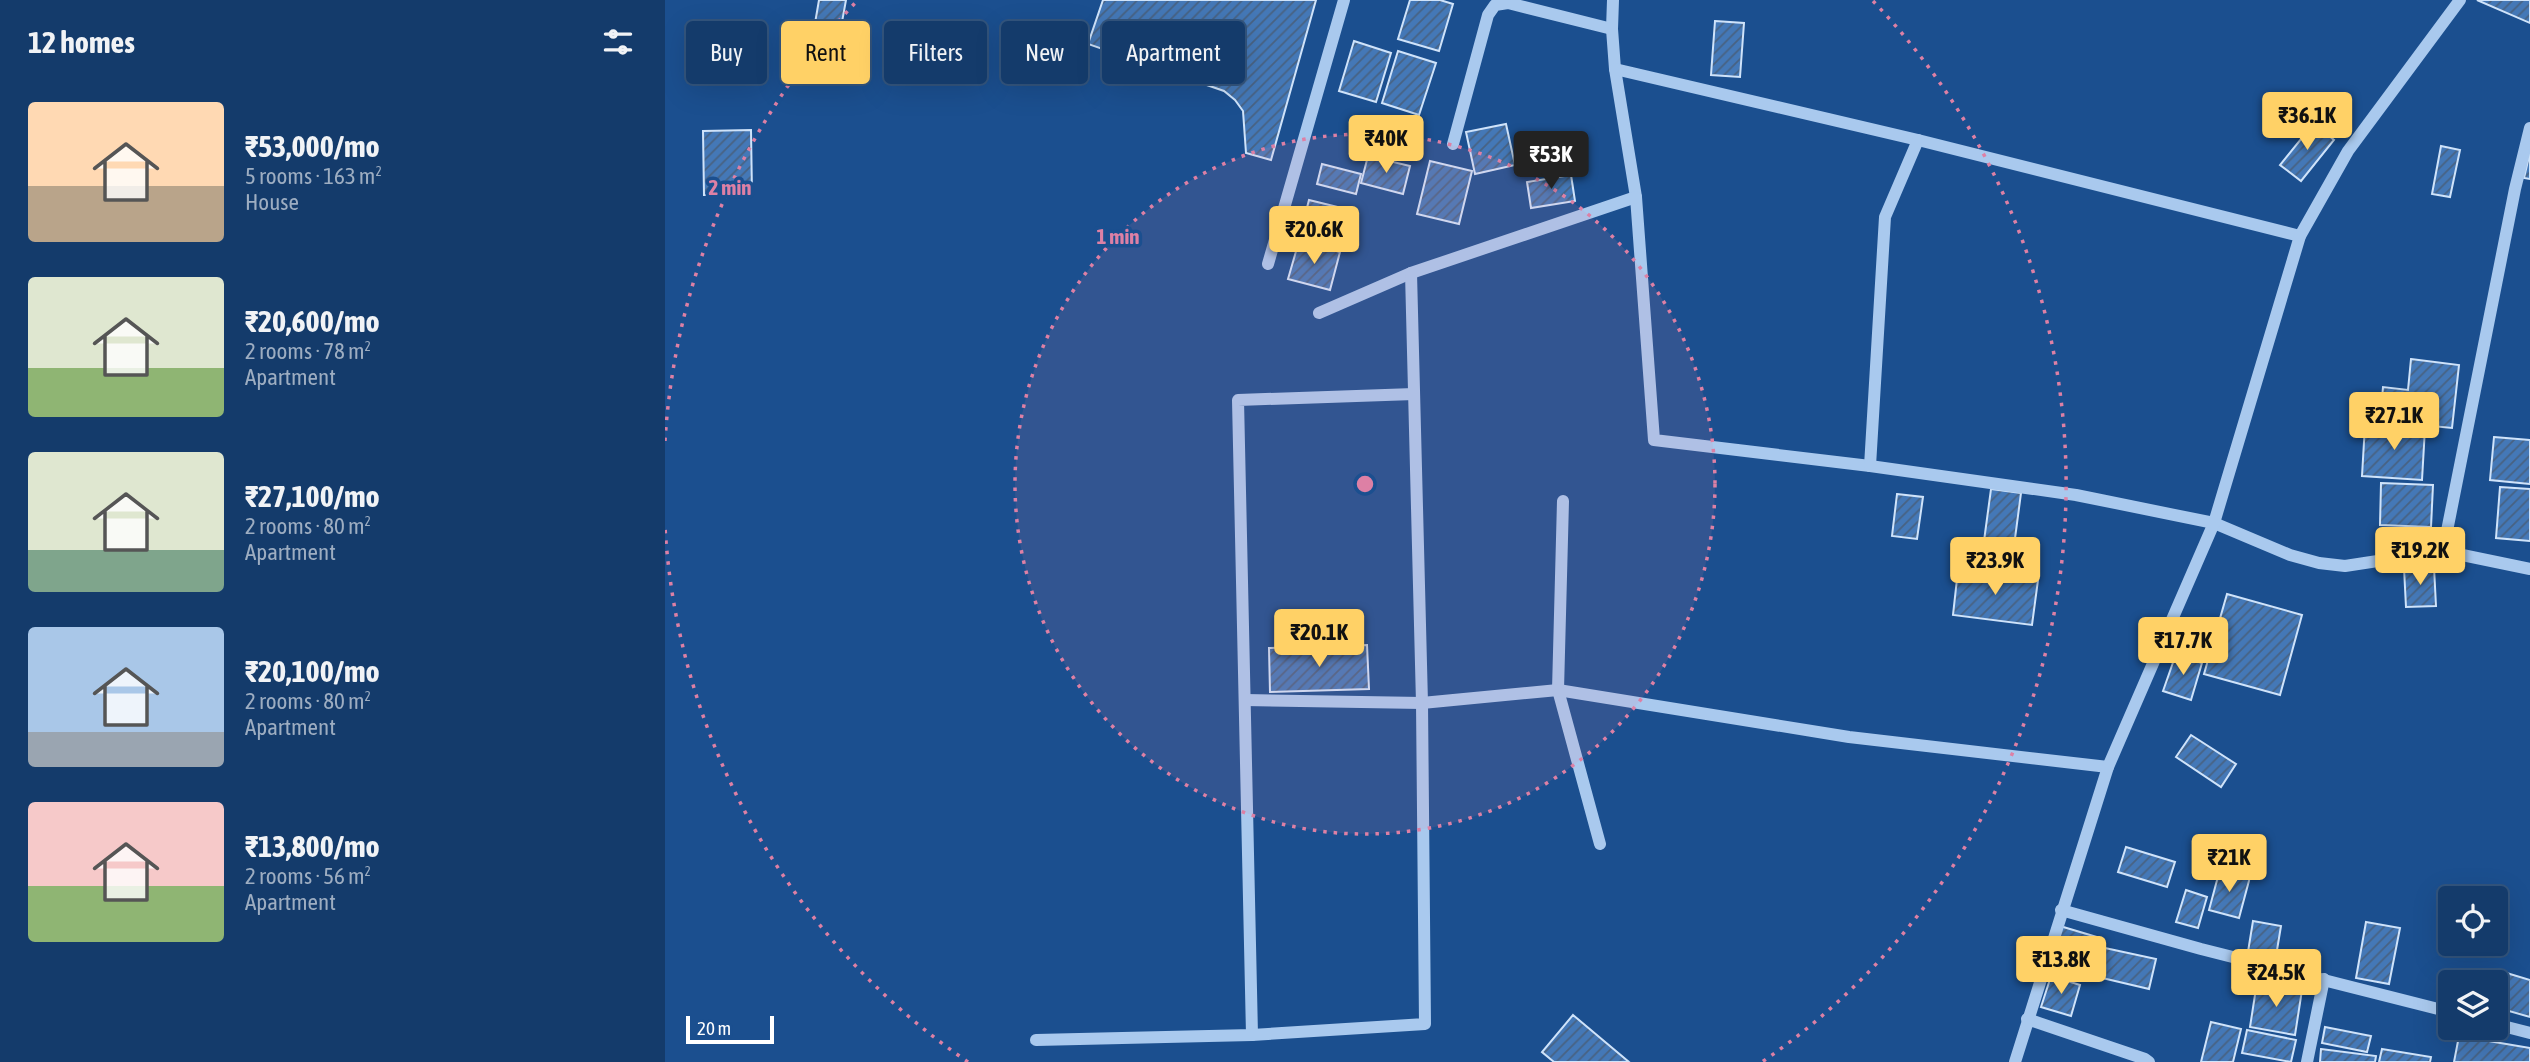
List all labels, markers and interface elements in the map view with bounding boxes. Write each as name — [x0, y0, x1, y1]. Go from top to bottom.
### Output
chip: Buy — [686, 21, 767, 84]
chip: Rent — [781, 21, 870, 84]
chip: Filters — [884, 21, 987, 84]
chip: New — [1001, 21, 1088, 84]
chip: Apartment — [1102, 21, 1245, 84]
icon: filters — [599, 23, 637, 61]
text: 12 homes — [28, 25, 135, 59]
pin: ₹36.1K — [2250, 92, 2364, 152]
text: ₹36.1K — [2278, 102, 2336, 128]
pin: ₹40K — [1345, 116, 1427, 175]
text: ₹40K — [1365, 125, 1407, 151]
text: ₹53,000/mo — [245, 129, 380, 163]
icon: home — [84, 130, 168, 214]
pin: ₹53K — [1510, 132, 1592, 191]
text: ₹53K — [1530, 141, 1572, 167]
text: 5 rooms · 163 m² — [245, 163, 382, 189]
text: 2 min — [709, 175, 751, 199]
text: House — [245, 189, 299, 215]
pin: ₹20.6K — [1257, 206, 1371, 266]
text: ₹20.6K — [1285, 216, 1343, 242]
text: 1 min — [1097, 224, 1139, 248]
text: ₹20,600/mo — [245, 304, 380, 338]
icon: home — [84, 305, 168, 389]
text: 2 rooms · 78 m² — [245, 338, 371, 364]
text: Apartment — [245, 364, 336, 390]
pin: ₹27.1K — [2337, 392, 2451, 452]
text: ₹27.1K — [2365, 402, 2423, 428]
centre of rings — [1353, 472, 1377, 496]
text: ₹27,100/mo — [245, 479, 380, 513]
icon: home — [84, 480, 168, 564]
text: 2 rooms · 80 m² — [245, 513, 371, 539]
pin: ₹19.2K — [2363, 528, 2477, 587]
text: ₹19.2K — [2391, 537, 2449, 563]
pin: ₹23.9K — [1938, 538, 2052, 597]
text: Apartment — [245, 539, 336, 565]
text: ₹23.9K — [1966, 547, 2024, 573]
pin: ₹20.1K — [1262, 610, 1376, 669]
pin: ₹17.7K — [2126, 618, 2240, 677]
text: ₹20.1K — [1290, 619, 1348, 645]
text: ₹17.7K — [2154, 627, 2212, 653]
text: ₹20,100/mo — [245, 654, 380, 688]
icon: home — [84, 655, 168, 739]
text: 2 rooms · 80 m² — [245, 688, 371, 714]
text: Apartment — [245, 714, 336, 740]
text: ₹13,800/mo — [245, 829, 380, 863]
icon: home — [84, 830, 168, 914]
pin: ₹21K — [2188, 834, 2270, 894]
text: ₹21K — [2208, 844, 2250, 870]
text: 2 rooms · 56 m² — [245, 863, 371, 889]
map controls — [2438, 886, 2508, 1040]
button: locate — [2438, 886, 2508, 956]
text: Apartment — [245, 889, 336, 915]
pin: ₹13.8K — [2004, 936, 2118, 996]
text: ₹13.8K — [2032, 946, 2090, 972]
pin: ₹24.5K — [2219, 950, 2333, 1009]
text: ₹24.5K — [2247, 959, 2305, 985]
button: layers — [2438, 970, 2508, 1040]
scale bar — [686, 1013, 773, 1045]
text: 20 m — [697, 1017, 731, 1039]

